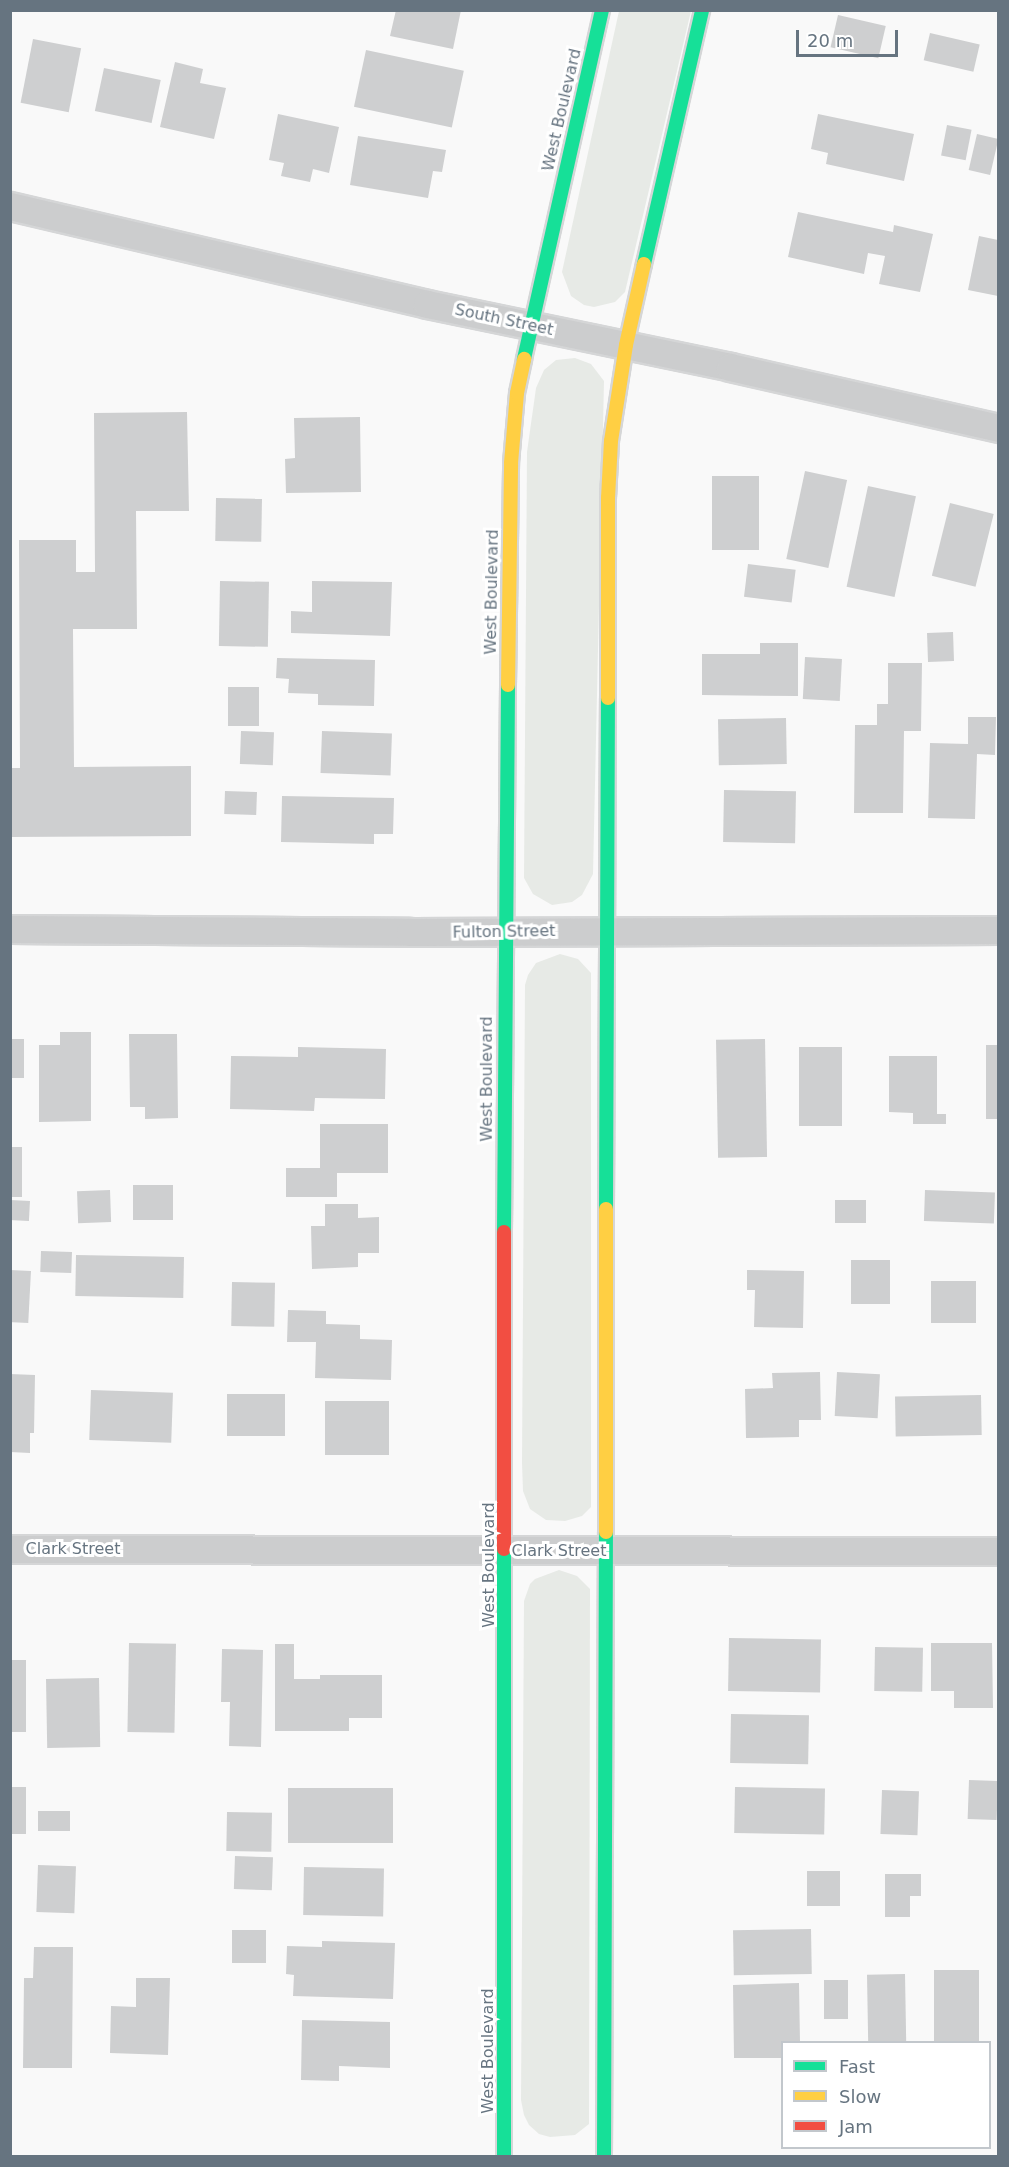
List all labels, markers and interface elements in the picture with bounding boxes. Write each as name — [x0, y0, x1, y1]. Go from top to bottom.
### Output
scale bar — [799, 18, 901, 56]
text: 20 m — [807, 30, 853, 51]
street label: West Boulevard — [539, 47, 585, 173]
street label: South Street — [453, 300, 555, 340]
street label: West Boulevard — [481, 529, 503, 655]
street label: Fulton Street — [452, 922, 556, 942]
street label: West Boulevard — [477, 1016, 497, 1142]
street label: West Boulevard — [479, 1502, 499, 1628]
street label: Clark Street — [26, 1539, 120, 1559]
street label: Clark Street — [512, 1541, 606, 1561]
street label: West Boulevard — [478, 1988, 498, 2114]
legend — [781, 2041, 991, 2149]
text: Fast — [839, 2056, 875, 2077]
text: Slow — [839, 2086, 881, 2107]
text: Jam — [839, 2116, 873, 2137]

